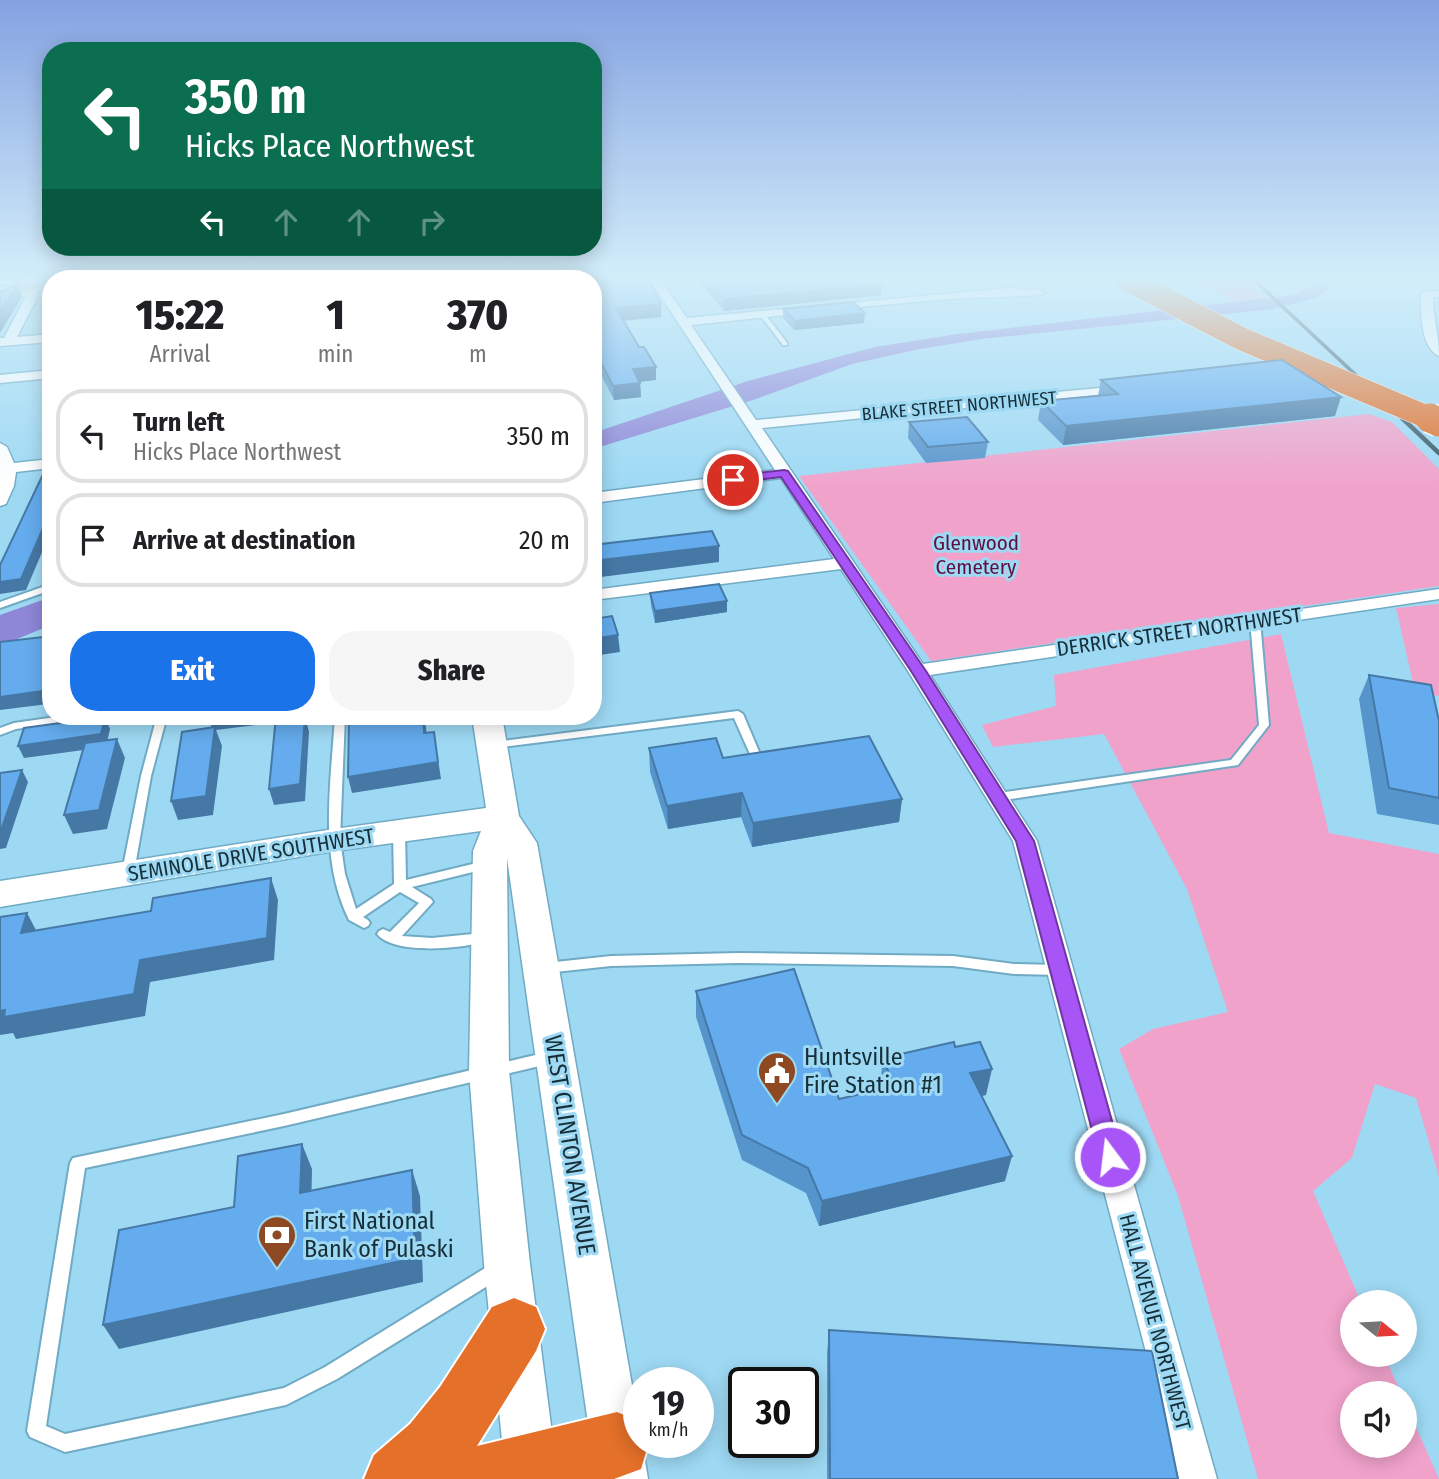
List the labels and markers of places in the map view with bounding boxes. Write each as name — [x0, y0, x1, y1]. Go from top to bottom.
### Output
pin — [703, 450, 763, 510]
place label: Huntsville Fire Station #1 — [804, 1043, 942, 1099]
public building icon: Huntsville Fire Station #1 — [756, 1050, 798, 1105]
place label: First National Bank of Pulaski — [304, 1207, 454, 1263]
bank icon: First National Bank of Pulaski — [256, 1214, 298, 1269]

